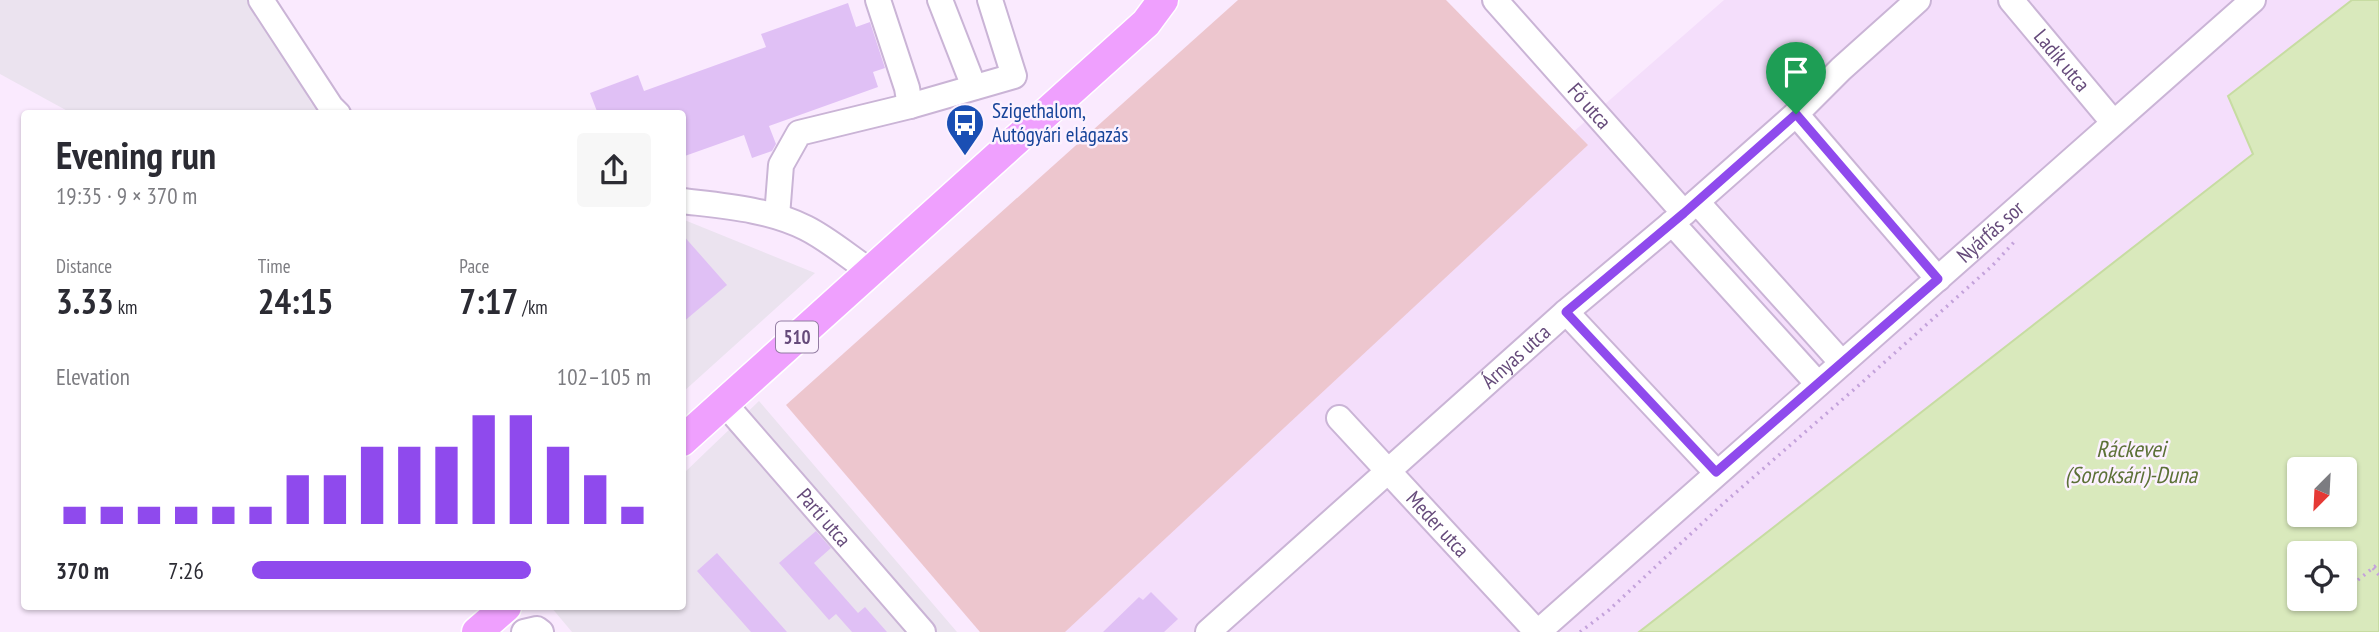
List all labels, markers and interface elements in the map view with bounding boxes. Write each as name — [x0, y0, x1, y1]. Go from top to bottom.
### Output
street label: Ladik utca — [2028, 24, 2096, 97]
pin — [1766, 42, 1826, 114]
icon: arrive — [1777, 53, 1815, 91]
street label: Fő utca — [1562, 77, 1617, 135]
place label: Szigethalom, Autógyári elágazás — [992, 97, 1128, 148]
bus stop icon: Szigethalom, Autógyári elágazás — [944, 102, 986, 157]
text: Evening run — [56, 130, 216, 179]
button: share — [577, 133, 651, 207]
text: 19:35 · 9 × 370 m — [56, 181, 197, 210]
street label: Nyárfás sor — [1951, 195, 2030, 268]
text: Distance — [56, 254, 112, 278]
text: Time — [258, 254, 291, 278]
text: Pace — [459, 254, 489, 278]
text: 3.33 — [56, 278, 114, 324]
text: 24:15 — [258, 278, 333, 324]
text: 7:17 — [459, 278, 518, 324]
text: km — [114, 295, 137, 319]
text: /km — [518, 295, 548, 319]
street label: Árnyas utca — [1475, 319, 1556, 394]
road number: 510 — [776, 322, 818, 352]
text: Elevation — [56, 362, 130, 391]
text: 102–105 m — [557, 362, 651, 391]
water label: Ráckevei (Soroksári)-Duna — [2065, 434, 2199, 489]
north arrow — [2287, 457, 2357, 527]
map controls — [2287, 457, 2357, 611]
street label: Parti utca — [791, 483, 857, 552]
street label: Meder utca — [1401, 485, 1475, 563]
button: locate — [2287, 541, 2357, 611]
text: 370 m — [56, 556, 109, 585]
text: 7:26 — [168, 556, 204, 585]

